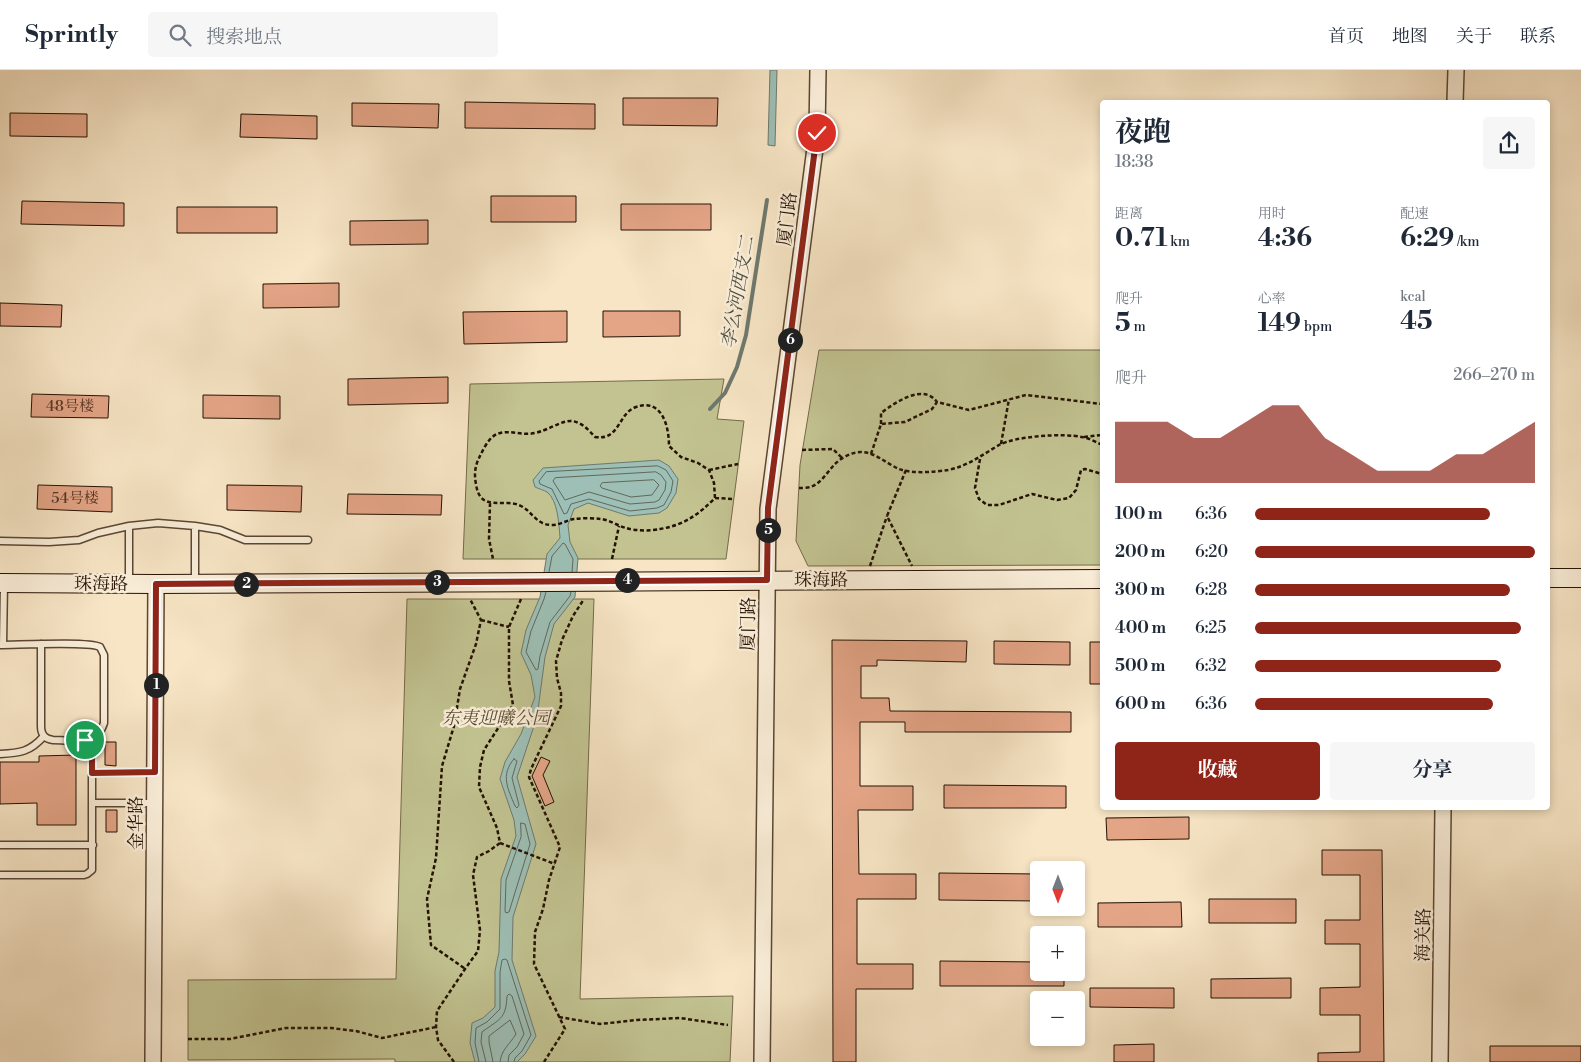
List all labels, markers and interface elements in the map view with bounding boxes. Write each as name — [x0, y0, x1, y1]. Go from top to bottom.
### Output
search box — [148, 12, 498, 57]
text: Sprintly — [25, 20, 118, 50]
icon: search — [166, 21, 194, 49]
text: 搜索地点 — [206, 25, 282, 49]
text: 首页 — [1328, 25, 1364, 48]
text: 地图 — [1392, 25, 1428, 48]
text: 关于 — [1456, 25, 1492, 48]
text: 联系 — [1520, 25, 1556, 48]
pin — [796, 112, 838, 154]
text: 夜跑 — [1115, 115, 1171, 150]
button: share — [1483, 117, 1535, 169]
icon: check — [803, 119, 831, 147]
text: 18:38 — [1115, 152, 1154, 172]
street label: 厦门路 — [773, 191, 802, 247]
text: 距离 — [1115, 205, 1143, 223]
text: 用时 — [1258, 205, 1286, 223]
text: 配速 — [1400, 205, 1428, 223]
text: 0.71 — [1115, 223, 1167, 254]
text: 4:36 — [1258, 223, 1312, 254]
text: 6:29 — [1400, 223, 1454, 254]
water label: 李公河西支二 — [716, 233, 760, 350]
text: km — [1167, 233, 1190, 251]
text: /km — [1454, 233, 1479, 251]
text: kcal — [1400, 288, 1426, 306]
text: 爬升 — [1115, 290, 1143, 308]
text: 心率 — [1258, 290, 1286, 308]
text: 45 — [1400, 306, 1433, 337]
text: 5 — [1115, 308, 1131, 339]
text: 149 — [1258, 308, 1301, 339]
text: m — [1131, 318, 1146, 336]
text: bpm — [1301, 318, 1332, 336]
pin: 6 — [778, 328, 802, 352]
text: 6 — [786, 331, 795, 349]
text: 266–270 m — [1453, 365, 1535, 385]
text: 爬升 — [1115, 368, 1147, 388]
house number: 48号楼 — [46, 397, 94, 416]
house number: 54号楼 — [51, 489, 99, 508]
text: 100 m — [1115, 504, 1163, 524]
text: 6:36 — [1195, 504, 1227, 524]
pin: 5 — [756, 518, 780, 542]
text: 5 — [764, 521, 773, 539]
text: 200 m — [1115, 542, 1165, 562]
text: 6:20 — [1195, 542, 1228, 562]
pin: 4 — [614, 568, 640, 592]
street label: 珠海路 — [794, 569, 848, 592]
pin: 3 — [424, 570, 450, 594]
text: 4 — [623, 571, 632, 589]
pin: 2 — [234, 572, 258, 596]
street label: 珠海路 — [74, 573, 128, 596]
text: 3 — [433, 573, 442, 591]
text: 2 — [242, 575, 251, 593]
text: 300 m — [1115, 580, 1165, 600]
text: 6:28 — [1195, 580, 1227, 600]
street label: 厦门路 — [737, 597, 760, 651]
text: 400 m — [1115, 618, 1166, 638]
text: 6:25 — [1195, 618, 1226, 638]
text: 500 m — [1115, 656, 1165, 676]
text: 6:32 — [1195, 656, 1226, 676]
pin: 1 — [144, 672, 168, 698]
text: 1 — [153, 676, 160, 694]
text: 600 m — [1115, 694, 1165, 714]
text: 6:36 — [1195, 694, 1227, 714]
park label: 东夷迎曦公园 — [442, 707, 553, 730]
pin — [64, 719, 106, 761]
icon: arrive — [71, 726, 99, 754]
button: 收藏 — [1115, 742, 1320, 800]
button: 分享 — [1330, 742, 1535, 800]
street label: 金华路 — [125, 796, 148, 850]
north arrow — [1030, 861, 1085, 916]
map controls — [1030, 861, 1085, 1046]
street label: 海关路 — [1412, 908, 1435, 962]
button: + — [1030, 926, 1085, 981]
button: − — [1030, 991, 1085, 1046]

